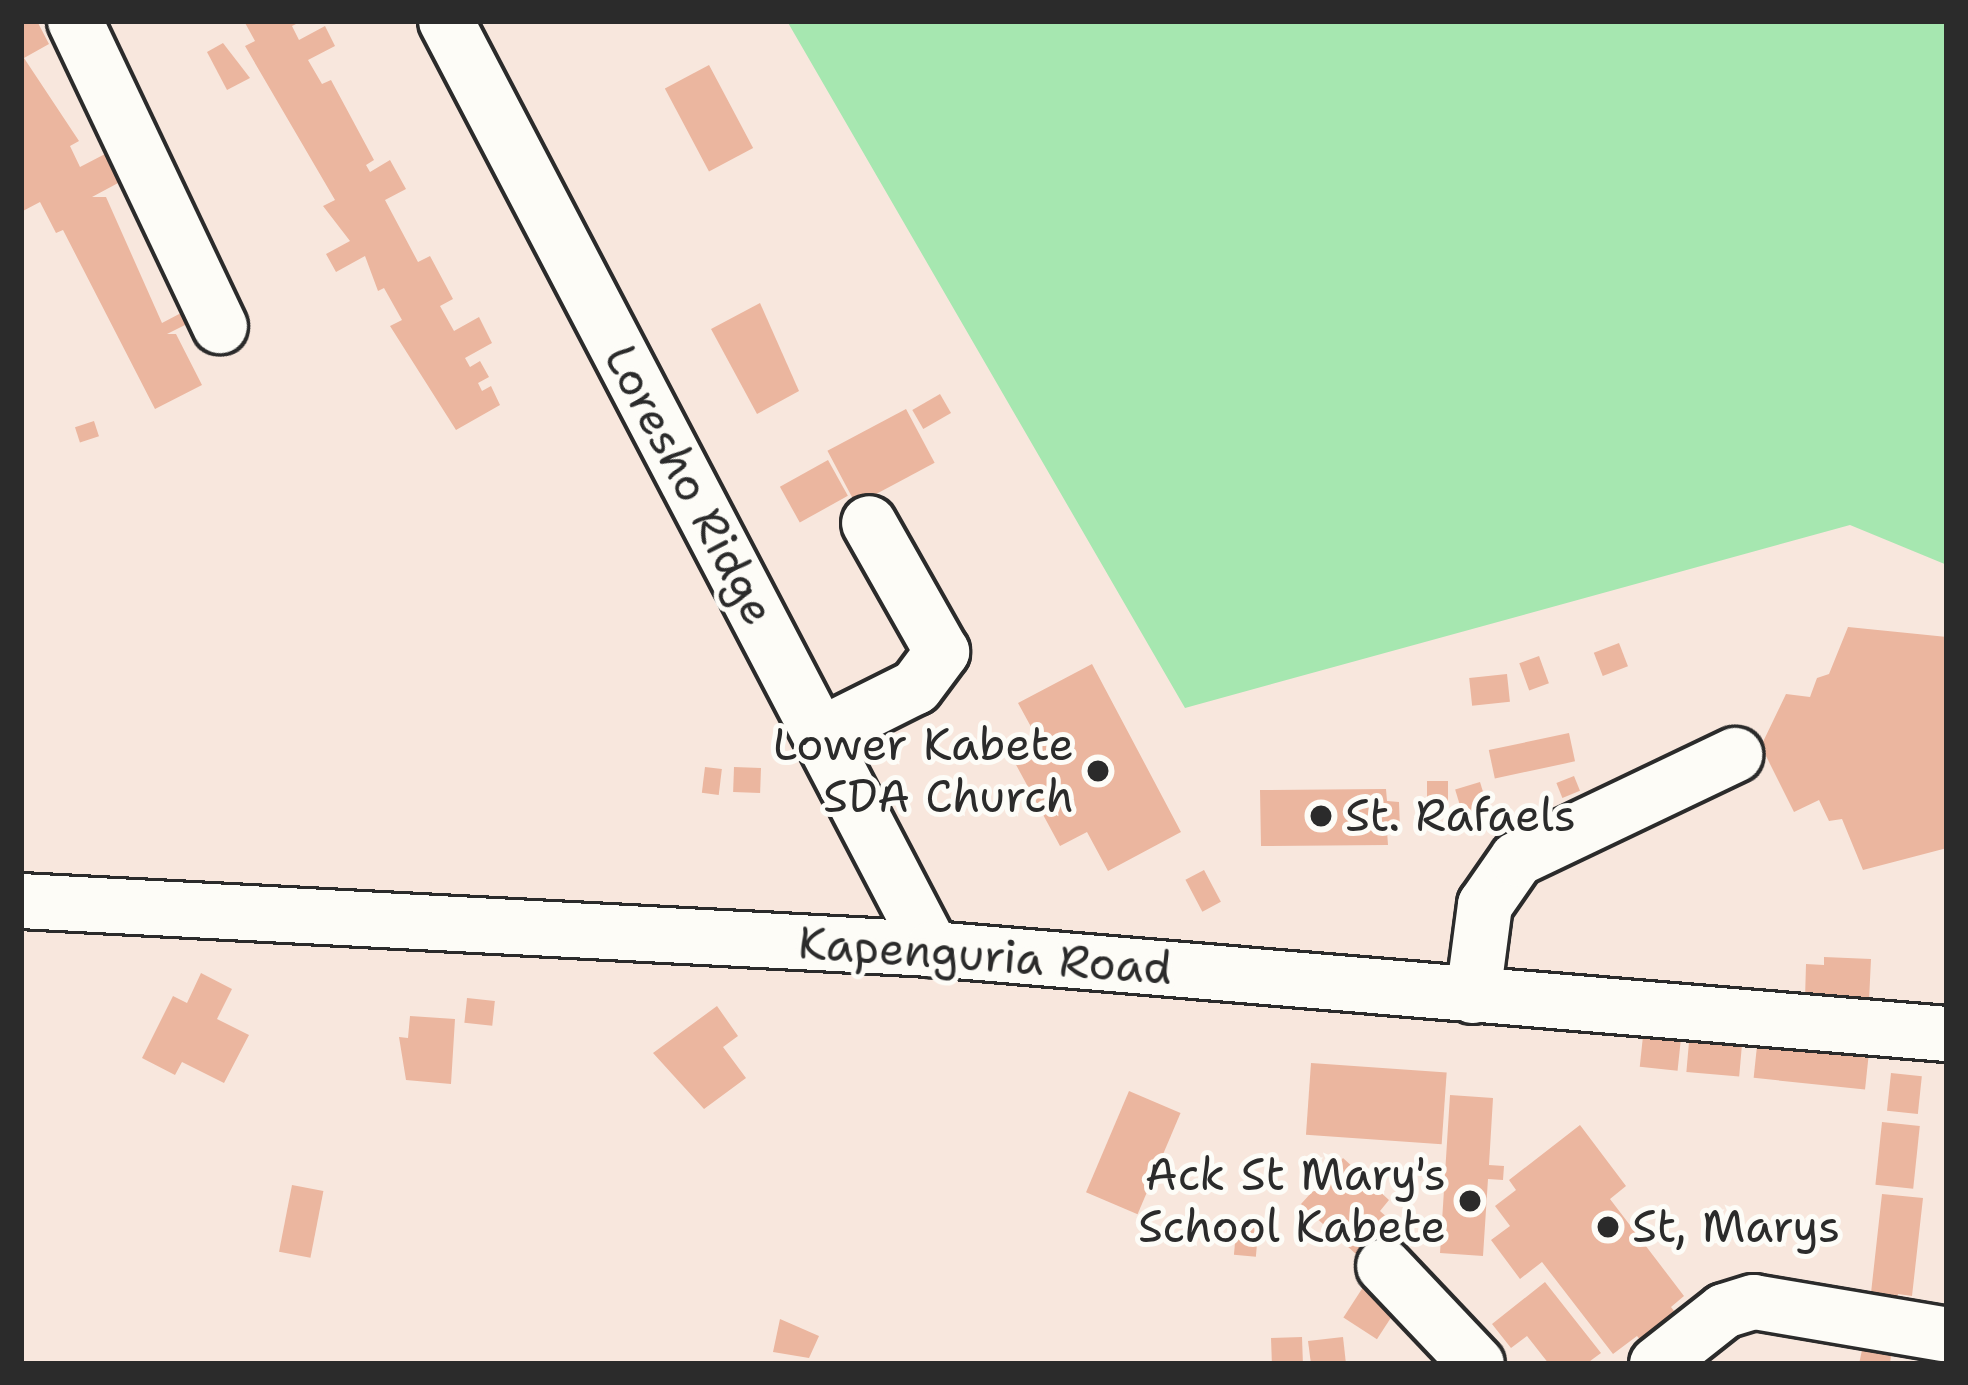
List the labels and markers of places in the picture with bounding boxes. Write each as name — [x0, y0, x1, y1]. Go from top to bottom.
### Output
place label: Lower Kabete SDA Church — [773, 718, 1074, 824]
marker: Lower Kabete SDA Church — [1085, 758, 1111, 784]
place label: St. Rafaels — [1345, 789, 1576, 843]
marker: St. Rafaels — [1308, 803, 1334, 829]
place label: Ack St Mary's School Kabete — [1138, 1148, 1446, 1254]
marker: Ack St Mary's School Kabete — [1457, 1188, 1483, 1214]
place label: St, Marys — [1632, 1200, 1840, 1254]
marker: St, Marys — [1595, 1214, 1621, 1240]

